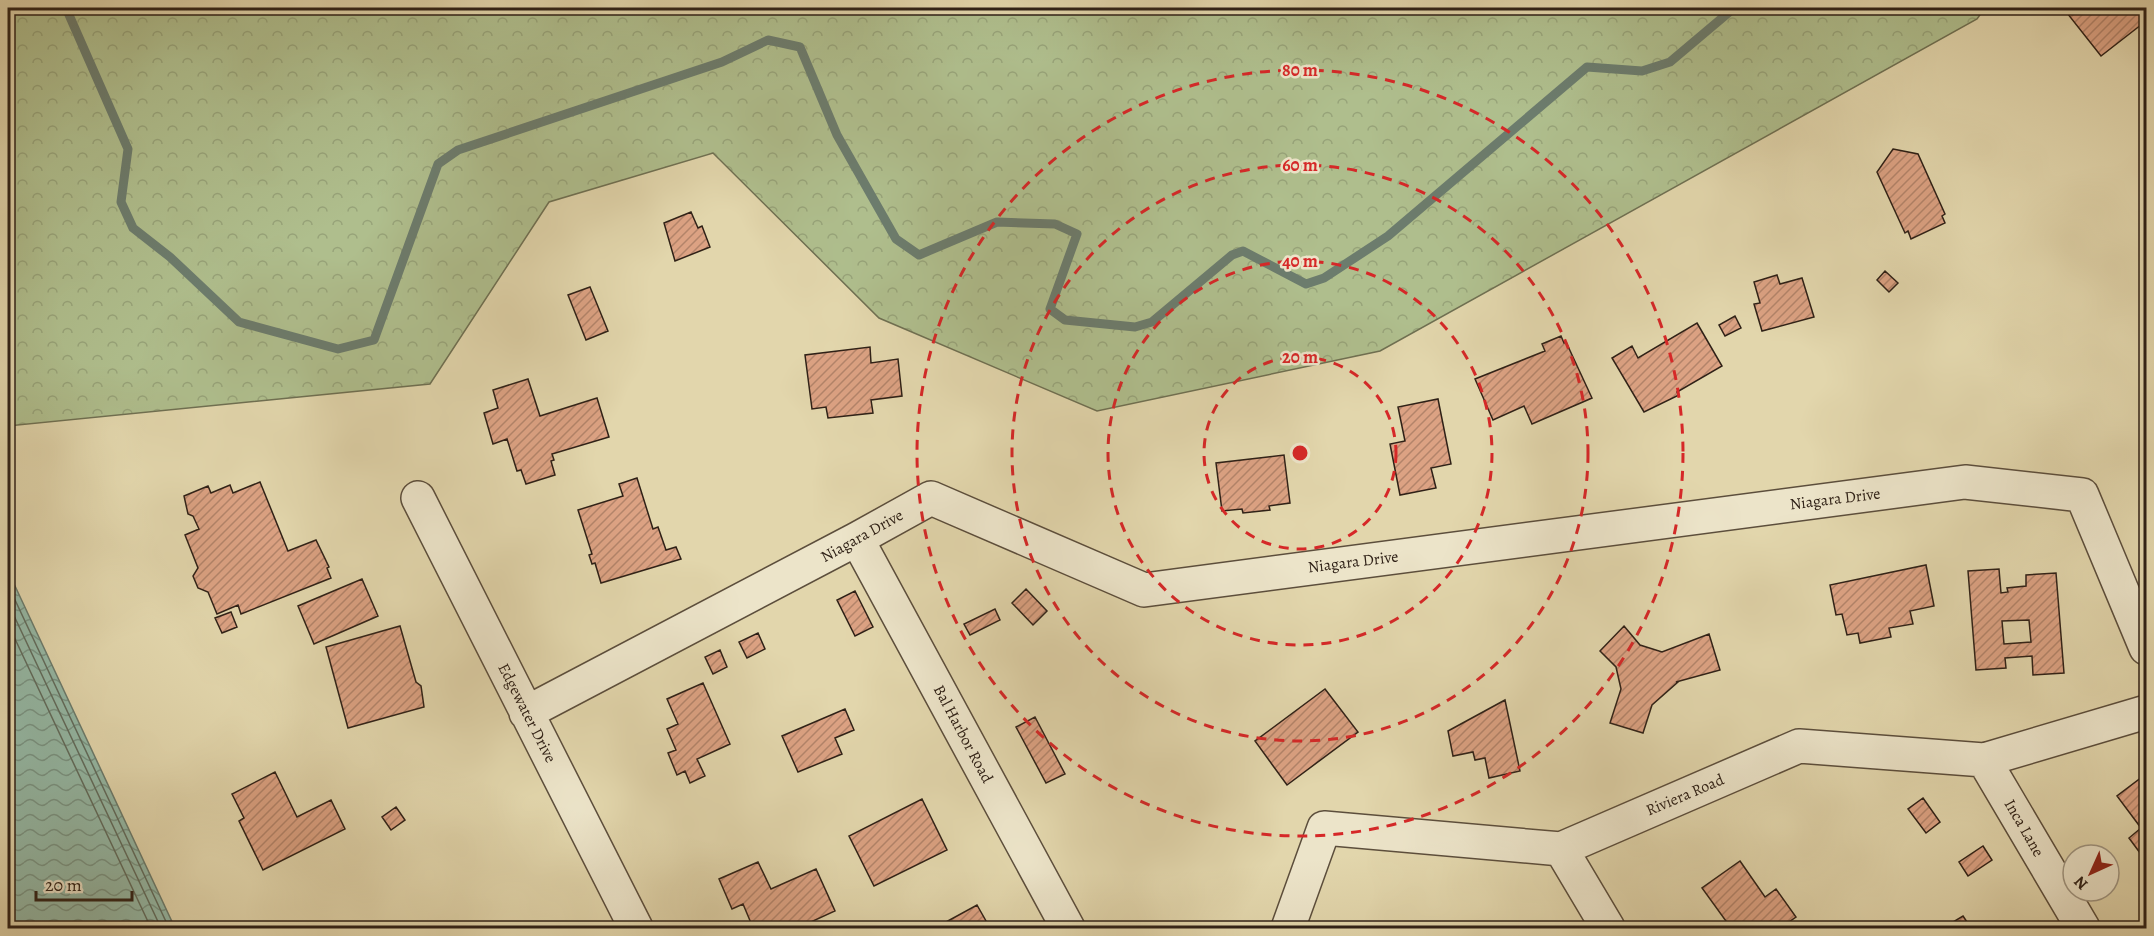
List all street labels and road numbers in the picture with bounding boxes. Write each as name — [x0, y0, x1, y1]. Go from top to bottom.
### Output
street label: Niagara Drive — [1788, 483, 1882, 515]
street label: Niagara Drive — [817, 504, 907, 568]
street label: Niagara Drive — [1306, 546, 1400, 578]
street label: Edgewater Drive — [492, 659, 562, 767]
street label: Bal Harbor Road — [928, 681, 998, 787]
street label: Riviera Road — [1643, 769, 1728, 821]
street label: Inca Lane — [1999, 795, 2049, 861]

